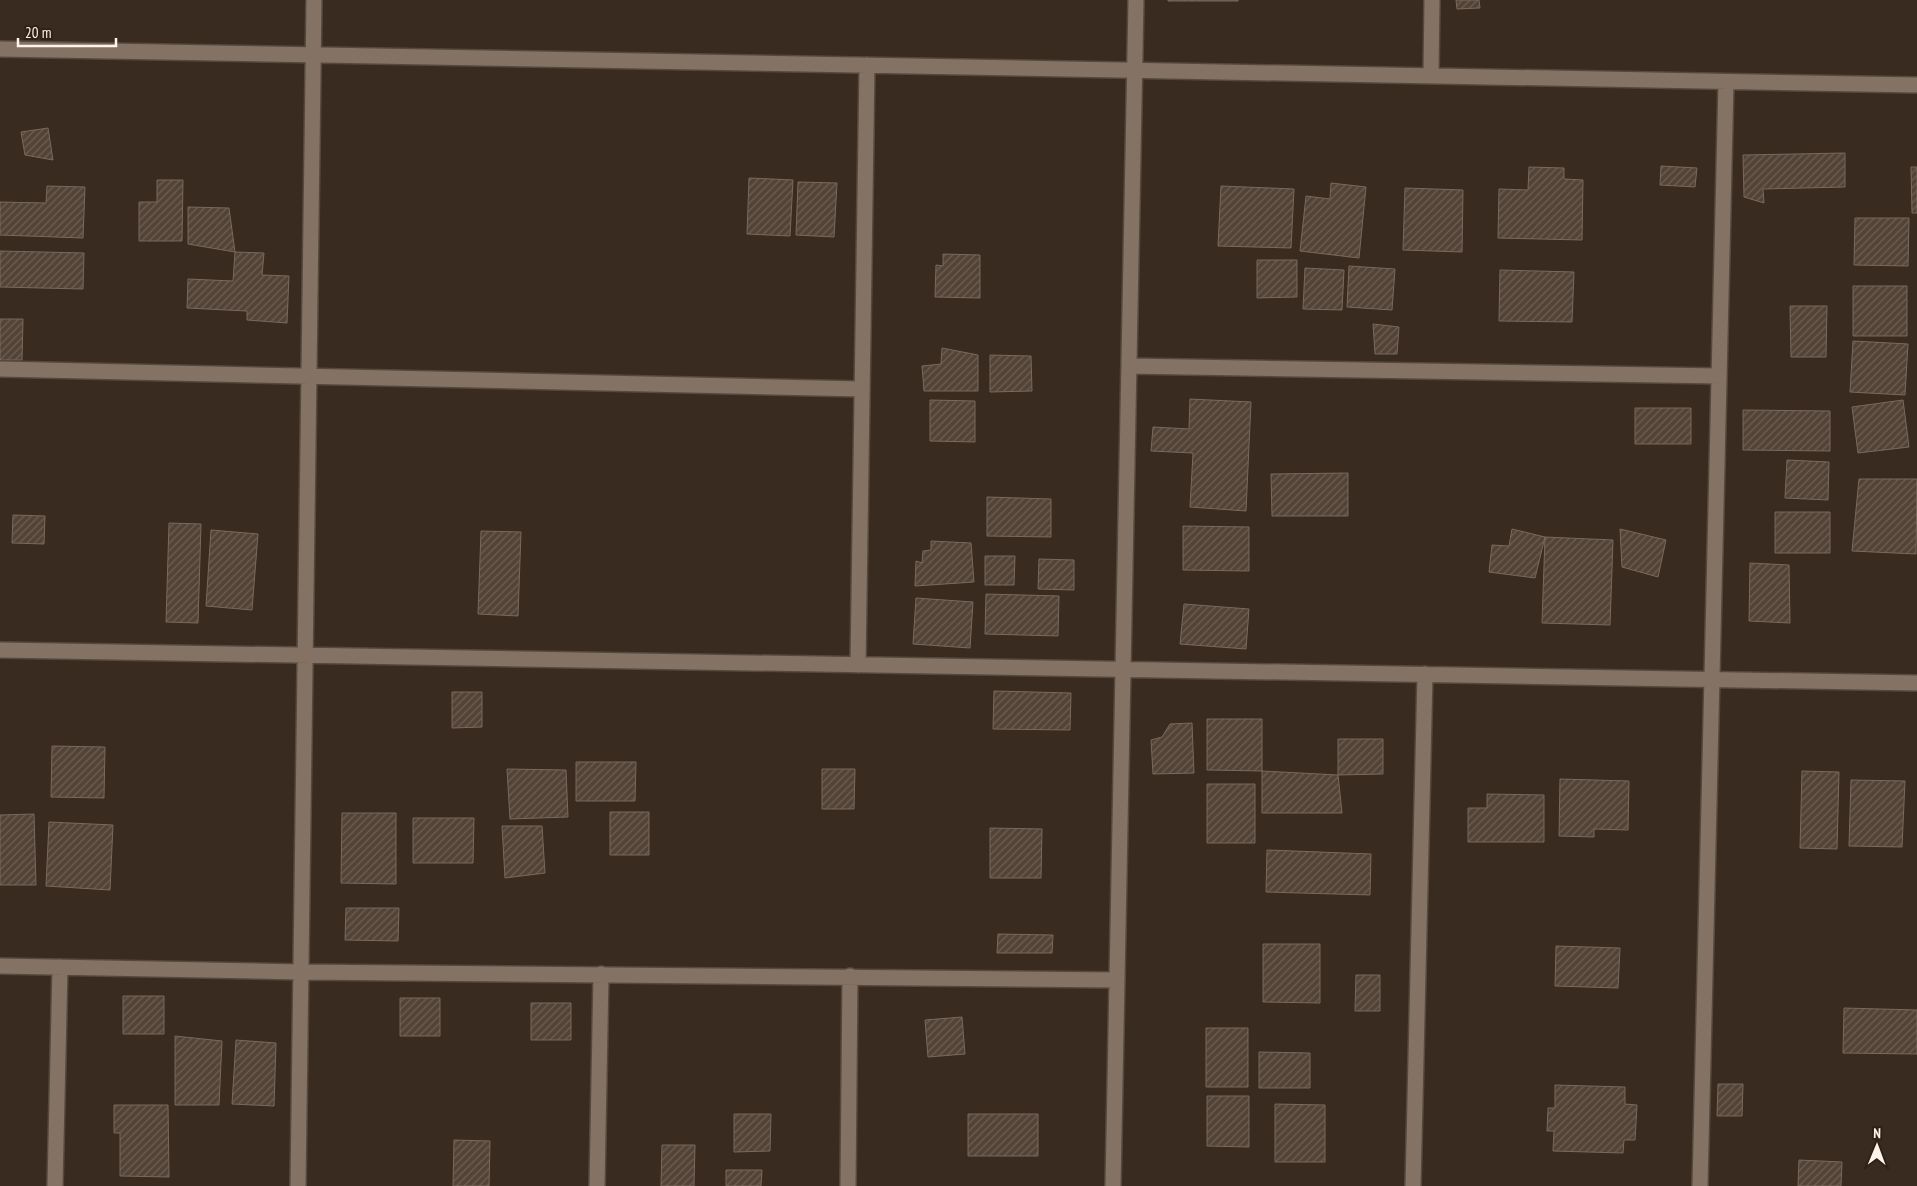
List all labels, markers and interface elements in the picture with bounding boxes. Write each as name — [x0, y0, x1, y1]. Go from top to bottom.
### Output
scale bar — [18, 15, 115, 47]
text: 20 m — [25, 23, 51, 42]
north arrow — [1852, 1121, 1902, 1171]
text: N — [1873, 1124, 1881, 1142]

